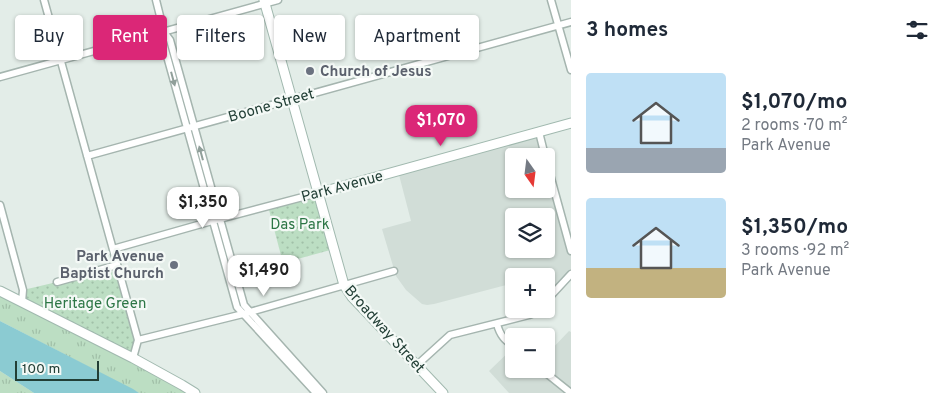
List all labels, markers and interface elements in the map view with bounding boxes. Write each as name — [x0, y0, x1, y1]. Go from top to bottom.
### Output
chip: Buy — [15, 15, 83, 60]
chip: Rent — [93, 15, 167, 60]
chip: Filters — [177, 15, 264, 60]
chip: New — [274, 15, 345, 60]
chip: Apartment — [355, 15, 479, 60]
icon: filters — [903, 16, 931, 44]
text: 3 homes — [586, 17, 668, 44]
place label: Church of Jesus — [320, 63, 432, 82]
marker: Church of Jesus — [304, 65, 316, 77]
one-way arrow — [169, 71, 177, 86]
street label: Boone Street — [226, 85, 317, 128]
text: $1,070/mo — [741, 89, 847, 116]
icon: home — [626, 93, 686, 153]
pin: $1,070 — [400, 104, 482, 147]
text: $1,070 — [416, 111, 466, 131]
text: 2 rooms · 70 m² — [741, 116, 848, 136]
text: Park Avenue — [741, 136, 831, 156]
one-way arrow — [197, 146, 205, 161]
north arrow — [505, 148, 555, 198]
map controls — [505, 148, 555, 378]
street label: Park Avenue — [299, 167, 385, 207]
pin: $1,350 — [162, 186, 244, 229]
text: $1,350 — [178, 193, 228, 213]
button: layers — [505, 208, 555, 258]
text: $1,350/mo — [741, 214, 848, 241]
park label: Das Park — [270, 216, 330, 235]
icon: home — [626, 218, 686, 278]
text: 3 rooms · 92 m² — [741, 241, 849, 261]
place label: Park Avenue Baptist Church — [60, 248, 164, 284]
pin: $1,490 — [223, 254, 305, 297]
marker: Park Avenue Baptist Church — [168, 259, 180, 271]
text: $1,490 — [239, 261, 289, 281]
text: Park Avenue — [741, 261, 831, 281]
button: + — [505, 268, 555, 318]
street label: Broadway Street — [339, 282, 428, 378]
park label: Heritage Green — [44, 295, 146, 314]
button: − — [505, 328, 555, 378]
scale bar — [15, 358, 99, 381]
text: 100 m — [22, 361, 60, 378]

